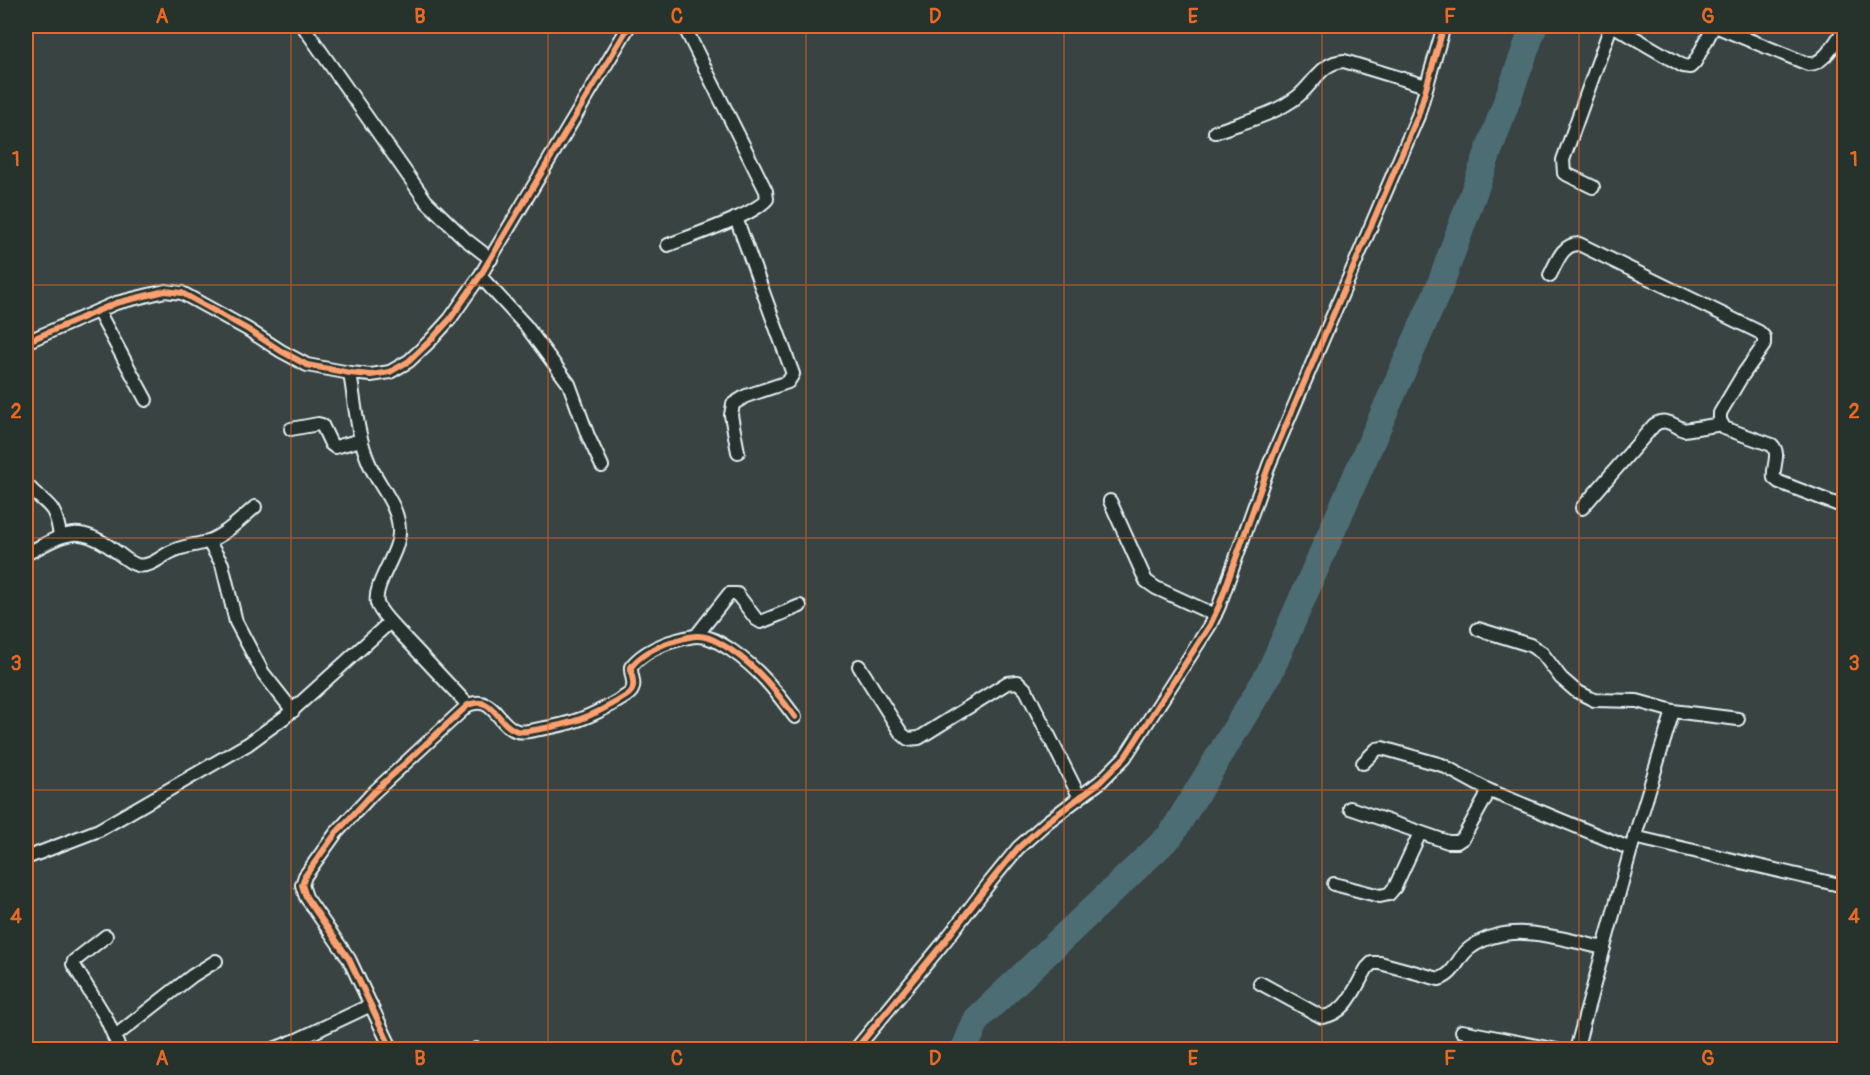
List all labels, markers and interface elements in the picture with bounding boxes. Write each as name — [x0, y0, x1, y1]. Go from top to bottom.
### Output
text: A — [156, 4, 169, 29]
text: B — [414, 4, 426, 29]
text: C — [671, 4, 683, 29]
text: D — [929, 4, 942, 29]
text: E — [1188, 4, 1199, 29]
text: F — [1444, 4, 1456, 29]
text: G — [1701, 4, 1715, 29]
text: 1 — [12, 147, 20, 172]
text: 1 — [1850, 147, 1858, 172]
text: 2 — [10, 399, 22, 424]
text: 2 — [1848, 399, 1860, 424]
text: 3 — [10, 651, 22, 676]
text: 3 — [1848, 651, 1860, 676]
text: 4 — [10, 904, 22, 929]
text: 4 — [1848, 904, 1860, 929]
text: A — [156, 1046, 169, 1071]
text: B — [414, 1046, 426, 1071]
text: C — [671, 1046, 683, 1071]
text: D — [929, 1046, 942, 1071]
text: E — [1188, 1046, 1199, 1071]
text: F — [1444, 1046, 1456, 1071]
text: G — [1701, 1046, 1715, 1071]

